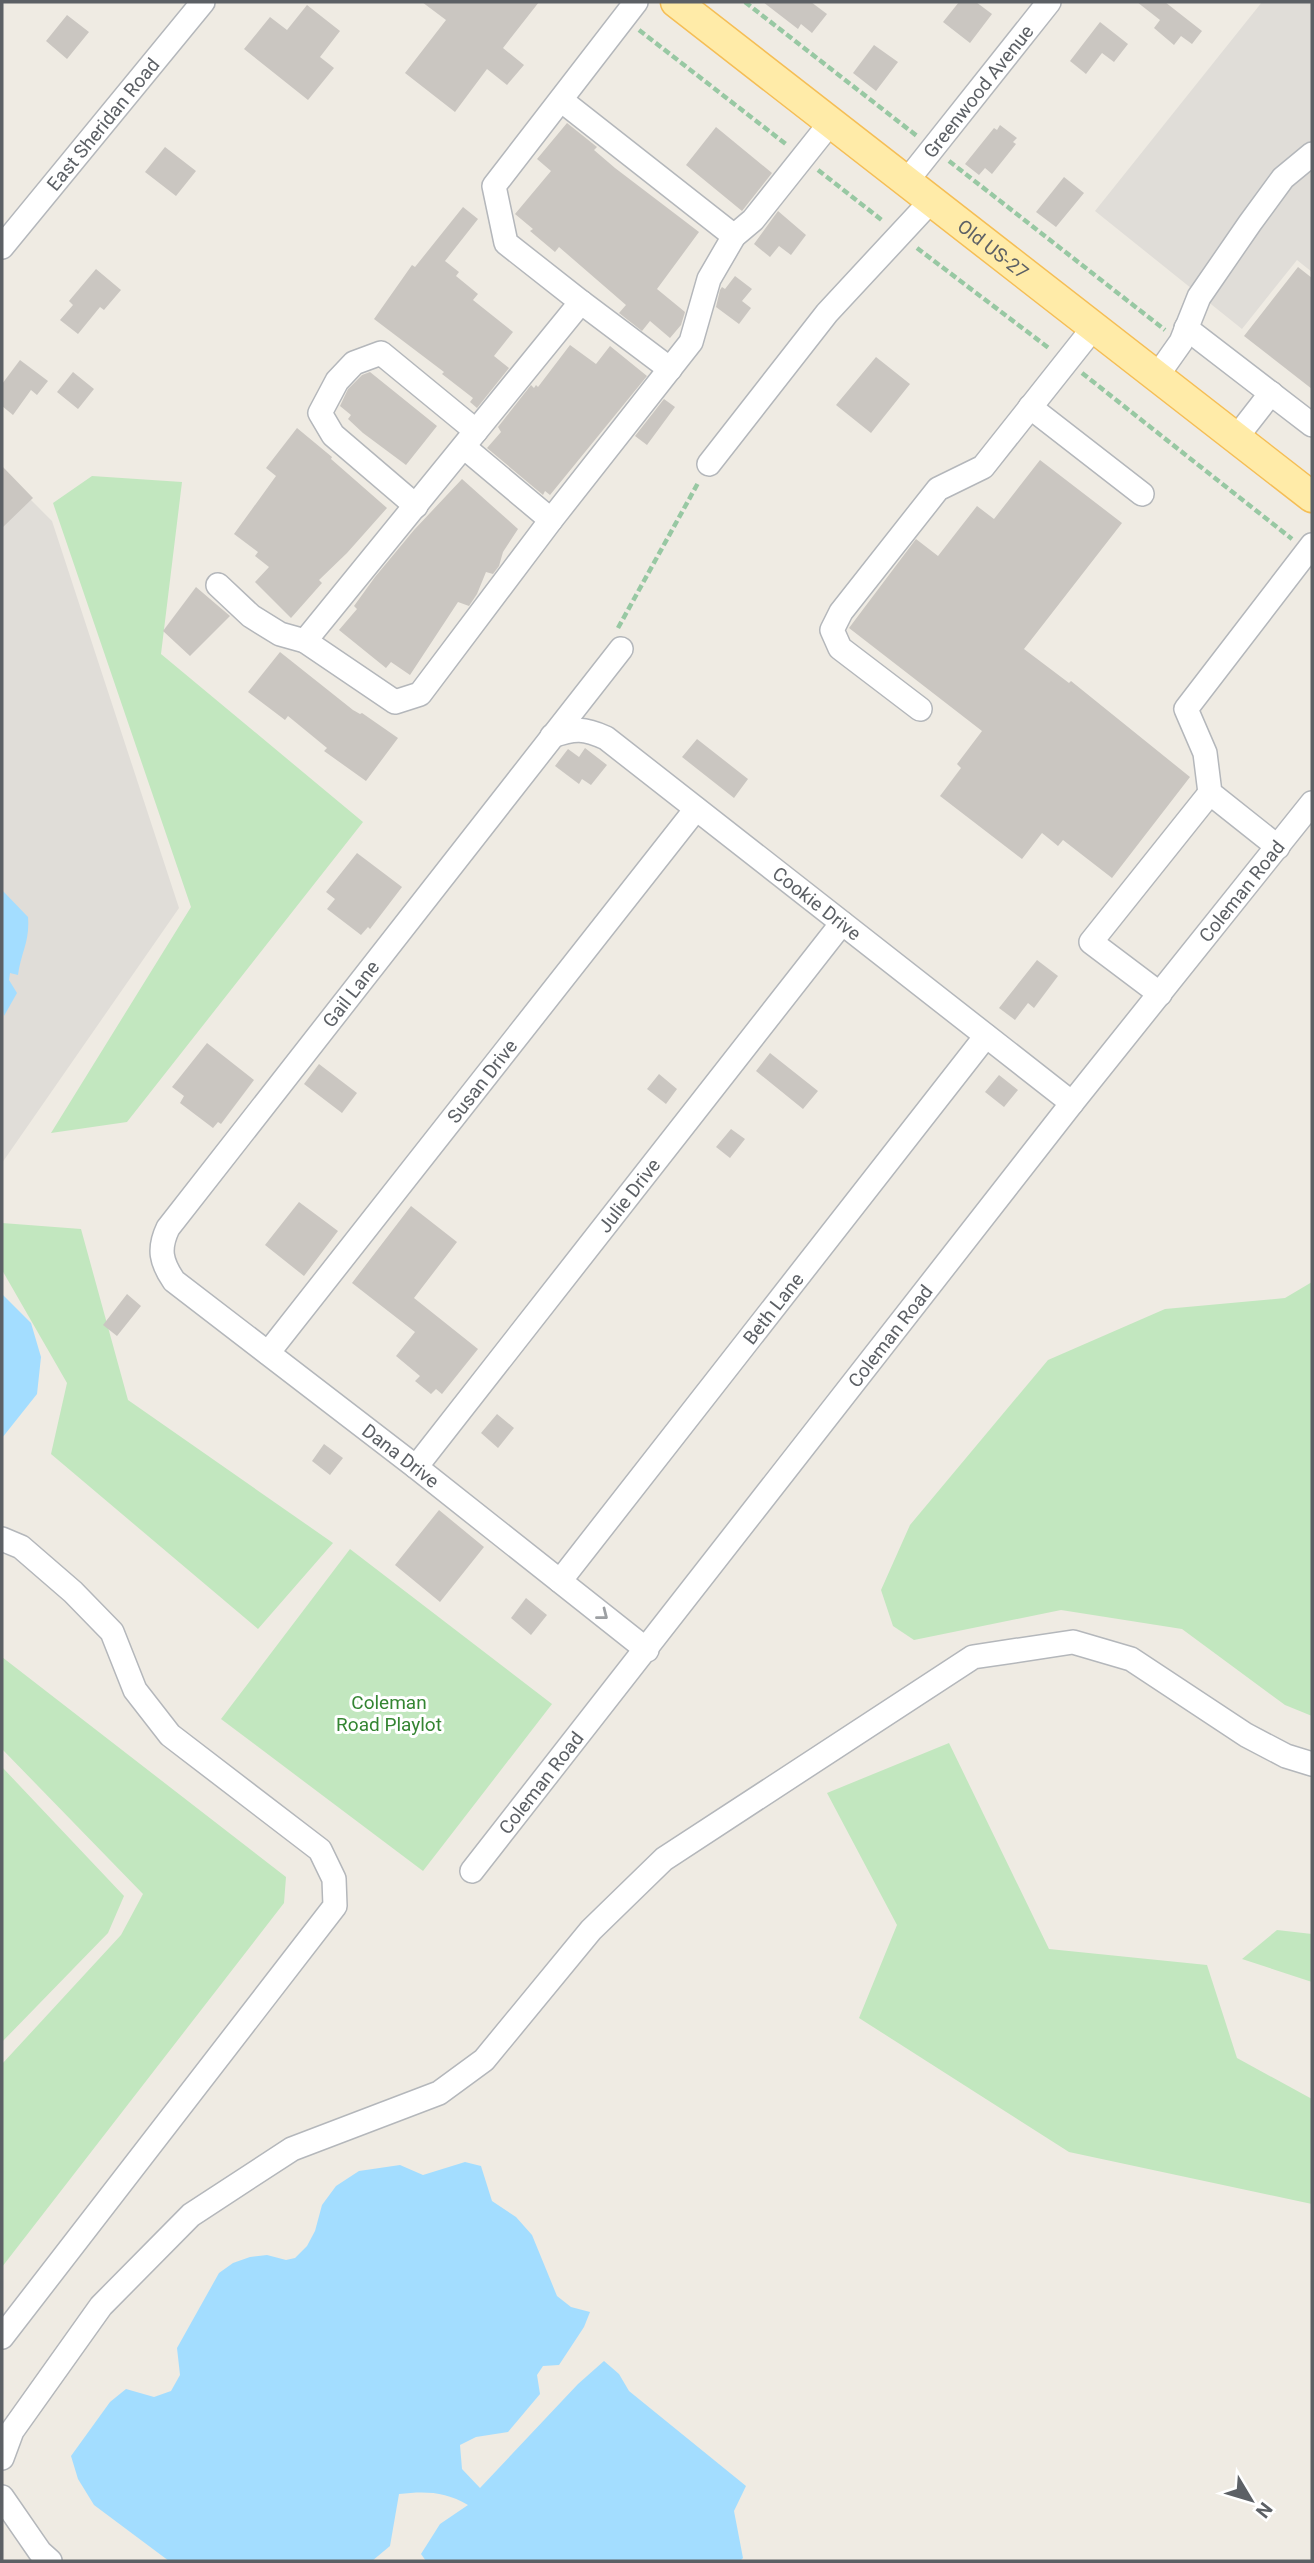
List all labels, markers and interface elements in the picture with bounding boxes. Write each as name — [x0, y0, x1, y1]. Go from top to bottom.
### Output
street label: Greenwood Avenue — [918, 20, 1038, 162]
street label: East Sheridan Road — [42, 53, 164, 195]
street label: Old US-27 — [953, 214, 1033, 284]
street label: Coleman Road — [1194, 836, 1289, 947]
street label: Cookie Drive — [768, 862, 866, 945]
street label: Gail Lane — [318, 956, 384, 1032]
street label: Susan Drive — [442, 1035, 522, 1127]
street label: Julie Drive — [593, 1154, 665, 1237]
street label: Beth Lane — [738, 1268, 808, 1349]
street label: Coleman Road — [843, 1280, 937, 1392]
street label: Dana Drive — [358, 1418, 444, 1492]
one-way arrow — [596, 1607, 608, 1620]
park label: Coleman Road Playlot — [336, 1691, 442, 1736]
street label: Coleman Road — [494, 1727, 588, 1839]
north arrow — [1216, 2465, 1286, 2535]
text: N — [1251, 2498, 1277, 2523]

